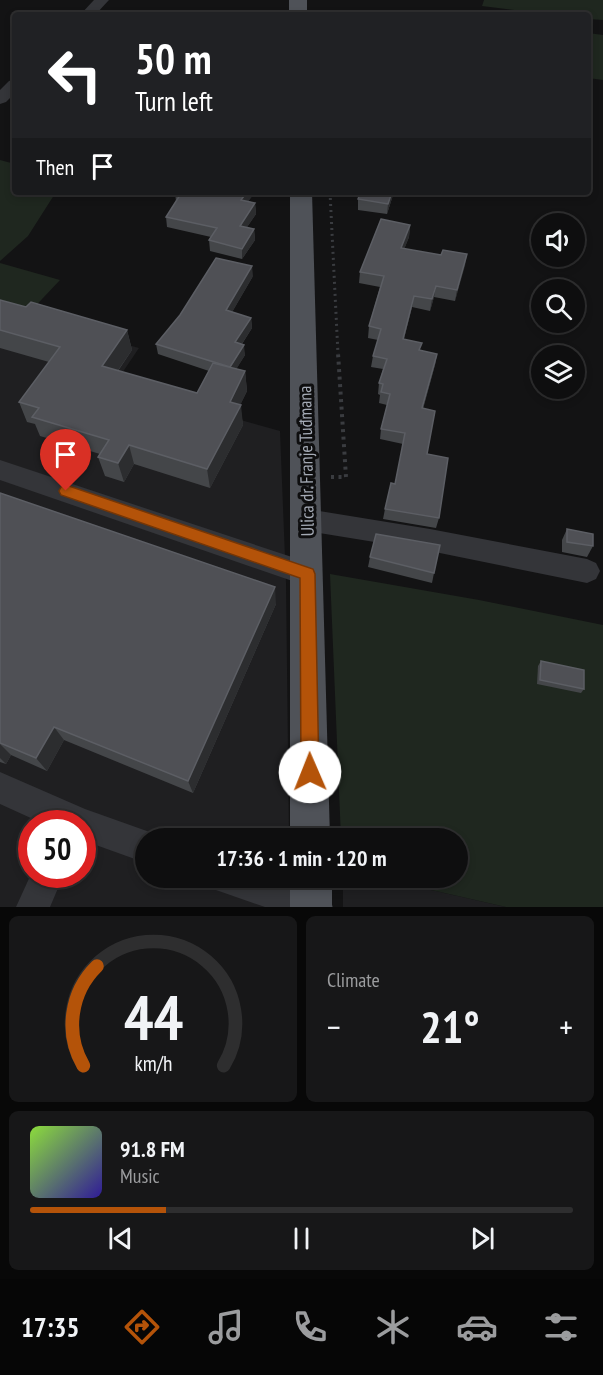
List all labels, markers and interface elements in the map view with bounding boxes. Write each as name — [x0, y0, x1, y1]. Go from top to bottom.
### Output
text: 50 m — [135, 31, 212, 86]
icon: left — [36, 36, 114, 114]
text: Turn left — [135, 84, 213, 118]
icon: arrive — [86, 150, 119, 183]
text: Then — [36, 153, 74, 181]
map controls — [531, 213, 585, 399]
button: sound — [531, 213, 585, 267]
button: search — [531, 279, 585, 333]
button: layers — [531, 345, 585, 399]
street label: Ulica dr. Franje Tuđmana — [293, 385, 319, 537]
pin — [40, 429, 91, 491]
icon: arrive — [49, 438, 82, 471]
position arrow — [278, 740, 342, 804]
speed limit sign: 50 — [18, 810, 96, 888]
text: 17:36 · 1 min · 120 m — [216, 844, 387, 872]
text: Climate — [327, 967, 380, 993]
text: 44 — [123, 976, 183, 1057]
text: 21° — [420, 997, 480, 1055]
text: − — [327, 1005, 341, 1048]
text: + — [559, 1005, 573, 1048]
text: km/h — [134, 1049, 172, 1077]
text: 91.8 FM — [120, 1135, 185, 1163]
text: Music — [120, 1163, 160, 1189]
icon: previous — [104, 1222, 137, 1255]
icon: pause — [285, 1222, 318, 1255]
icon: next — [466, 1222, 499, 1255]
icon: directions — [121, 1306, 163, 1348]
icon: music — [205, 1306, 247, 1348]
icon: phone — [289, 1306, 331, 1348]
icon: climate — [372, 1306, 414, 1348]
icon: car — [456, 1306, 498, 1348]
icon: filters — [540, 1306, 582, 1348]
text: 17:35 — [21, 1310, 79, 1344]

